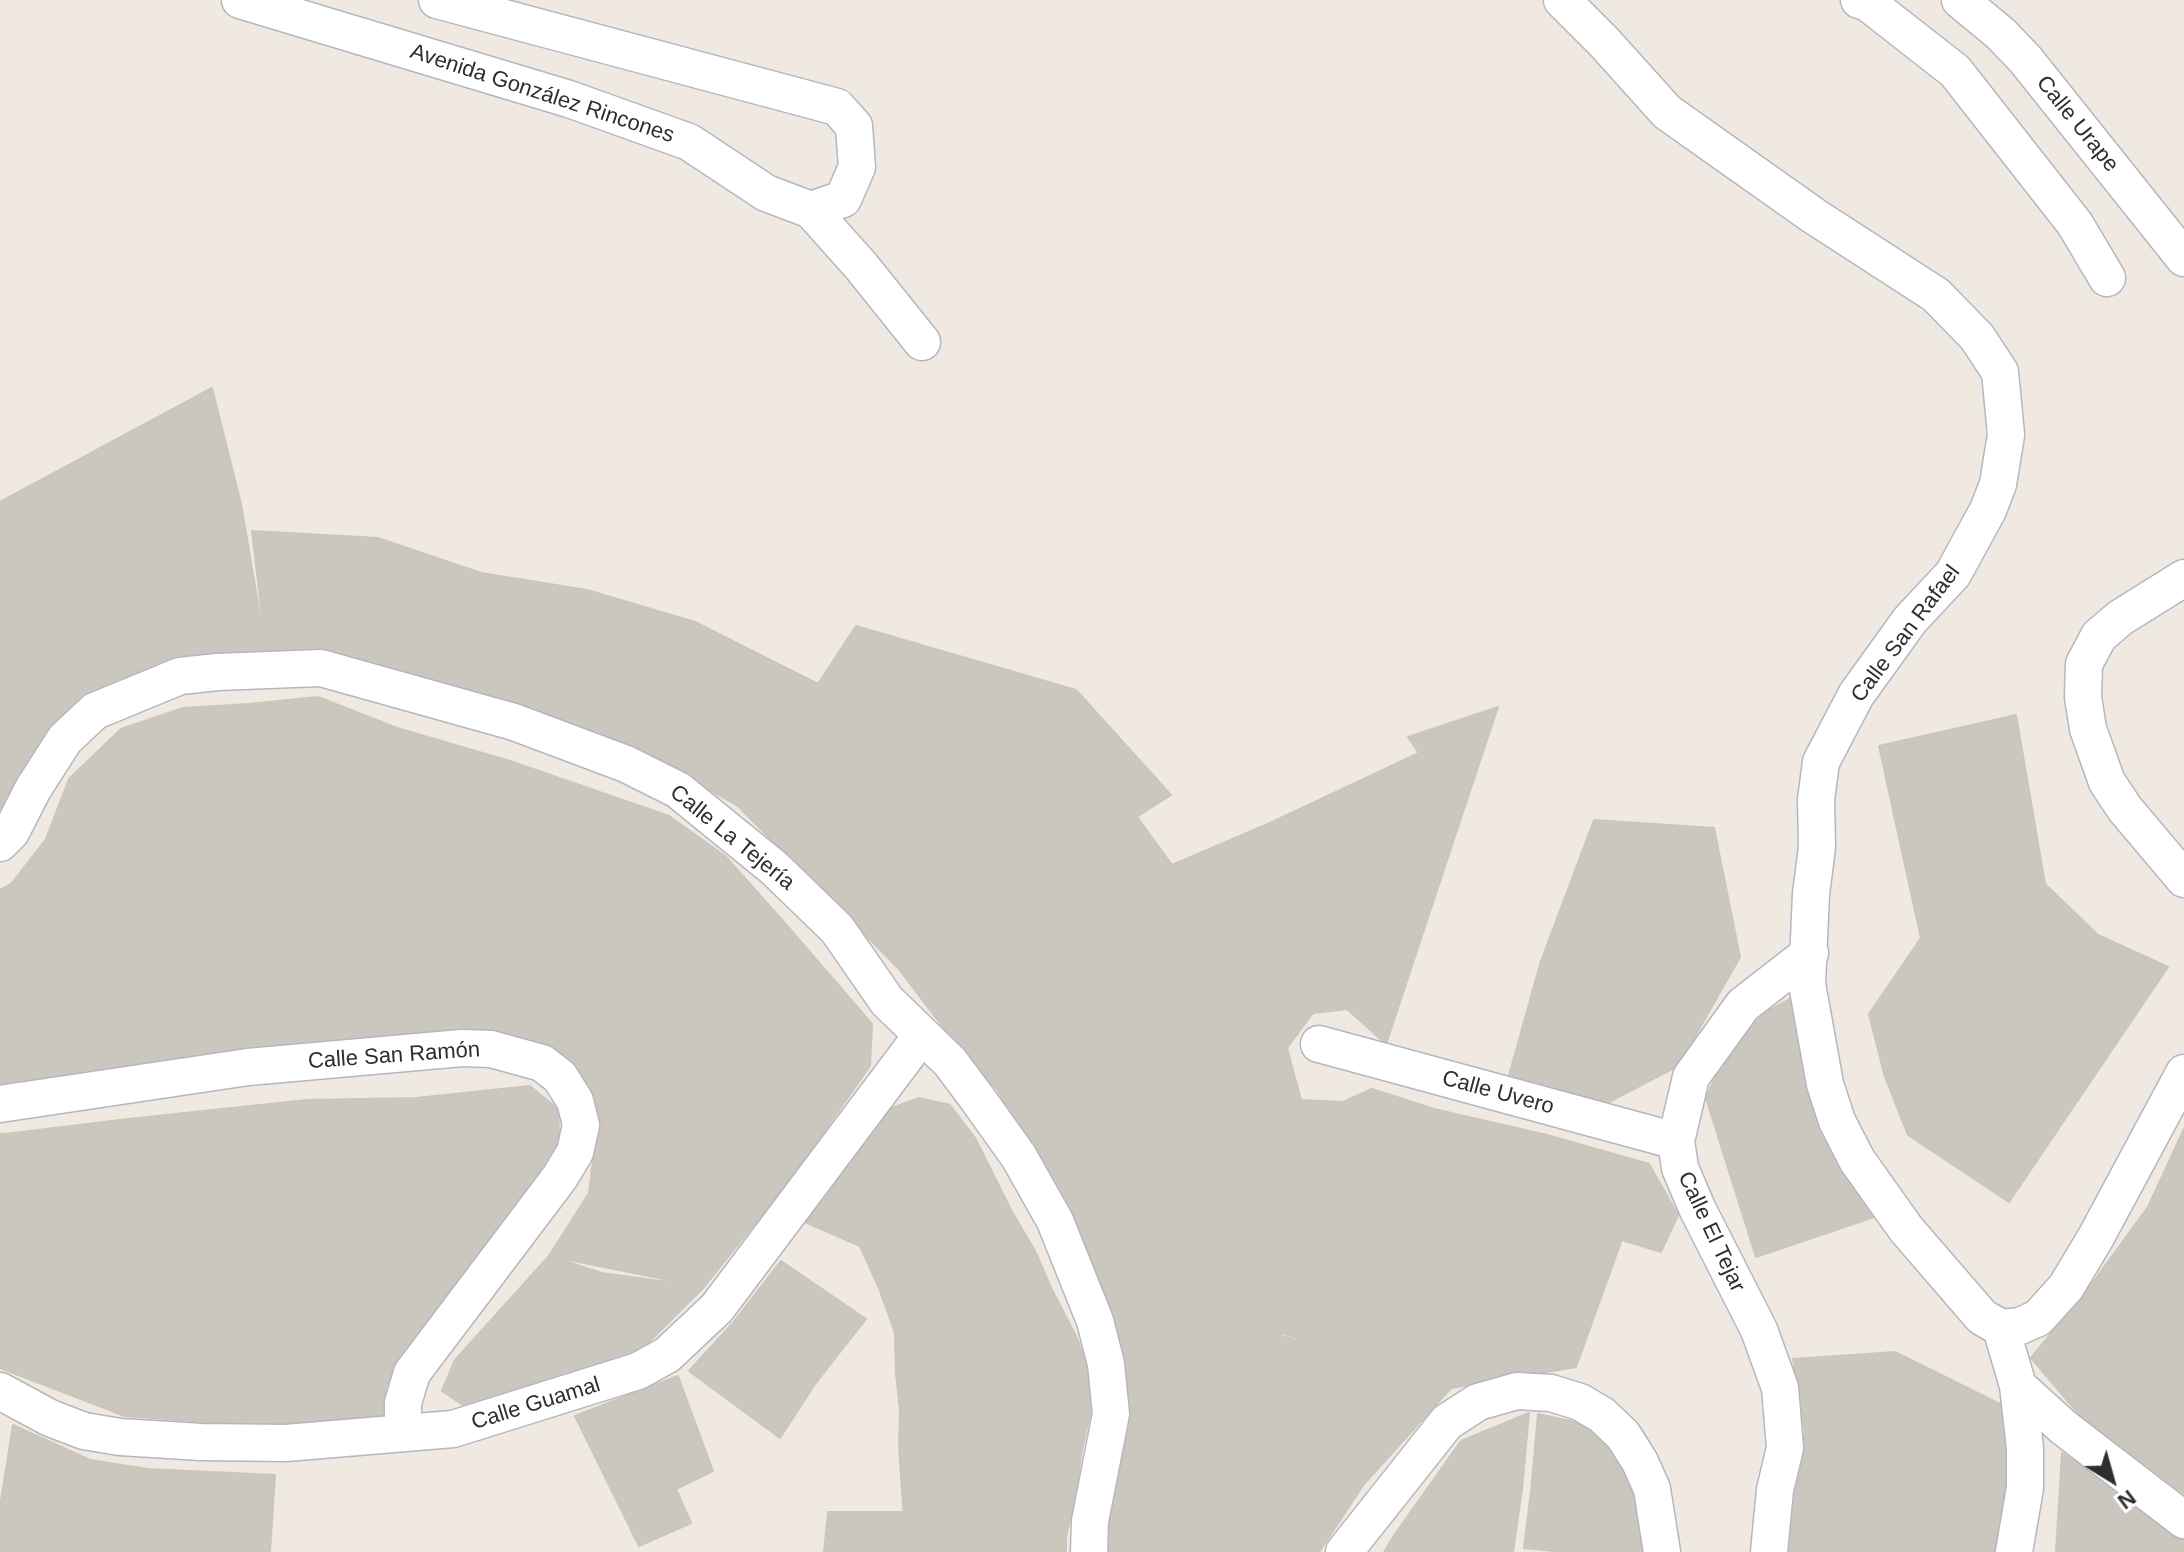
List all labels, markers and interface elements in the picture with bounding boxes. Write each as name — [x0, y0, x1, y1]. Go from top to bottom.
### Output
street label: Avenida González Rincones — [407, 39, 677, 149]
street label: Calle Urape — [2030, 71, 2124, 177]
street label: Calle San Rafael — [1846, 560, 1966, 708]
street label: Calle La Tejería — [664, 780, 800, 896]
street label: Calle San Ramón — [307, 1037, 481, 1075]
street label: Calle Uvero — [1439, 1065, 1557, 1121]
street label: Calle El Tejar — [1672, 1168, 1750, 1296]
street label: Calle Guamal — [468, 1372, 604, 1436]
north arrow — [2072, 1440, 2152, 1520]
text: N — [2113, 1485, 2141, 1514]

